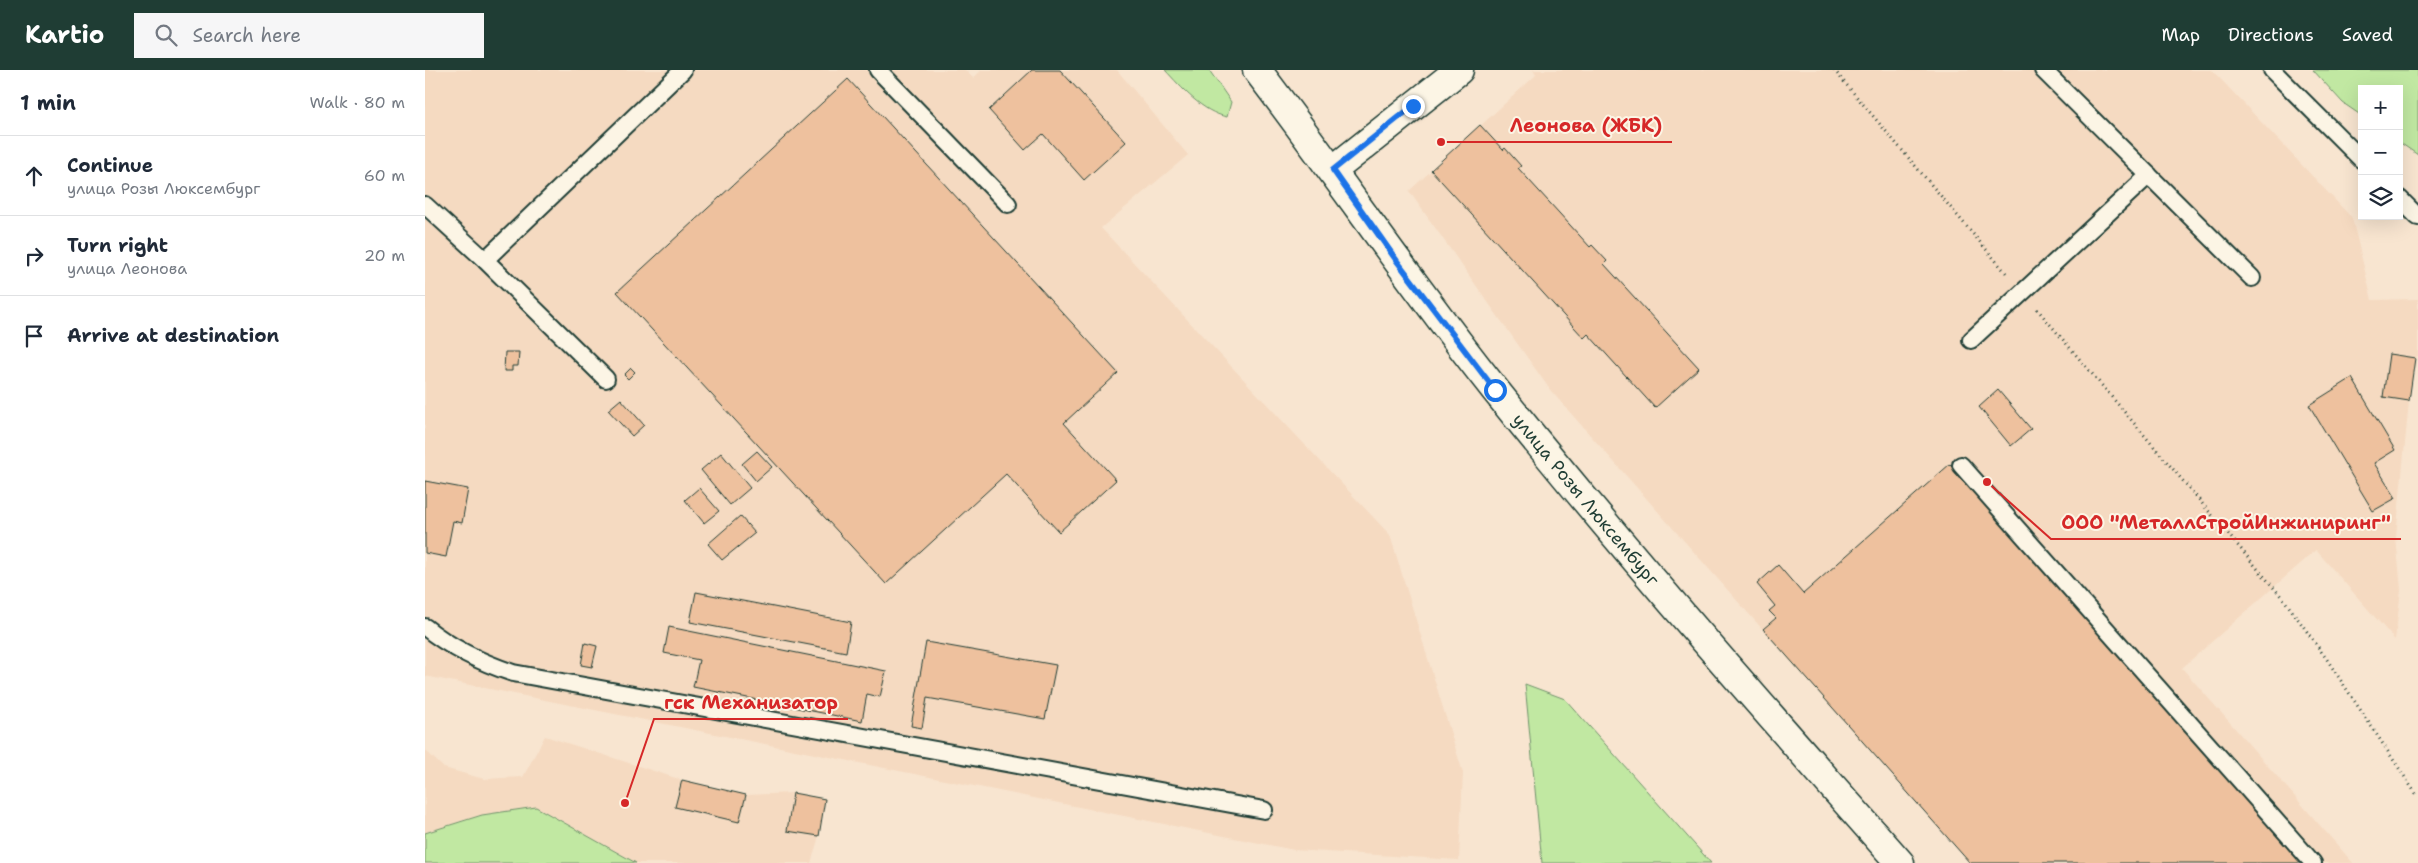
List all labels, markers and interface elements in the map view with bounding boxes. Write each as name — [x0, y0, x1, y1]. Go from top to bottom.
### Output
search box — [134, 13, 484, 58]
text: Kartio — [25, 19, 104, 51]
icon: search — [152, 21, 180, 49]
text: Search here — [192, 23, 301, 48]
text: Map — [2162, 23, 2200, 47]
text: Directions — [2228, 23, 2314, 47]
text: Saved — [2342, 23, 2393, 47]
map controls — [2358, 85, 2403, 220]
button: + — [2358, 85, 2403, 130]
text: 1 min — [20, 89, 76, 117]
text: Walk · 80 m — [310, 92, 405, 113]
route end — [1402, 95, 1425, 118]
callout: Леонова (ЖБК) — [1500, 108, 1672, 142]
text: Леонова (ЖБК) — [1510, 113, 1662, 138]
button: − — [2358, 130, 2403, 175]
text: Continue — [67, 153, 153, 178]
icon: ahead — [20, 162, 48, 190]
text: 60 m — [364, 165, 405, 186]
button: layers — [2358, 175, 2403, 220]
text: улица Розы Люксембург — [67, 178, 260, 199]
text: Turn right — [67, 233, 168, 258]
icon: right — [20, 242, 48, 270]
text: 20 m — [364, 245, 405, 266]
text: улица Леонова — [67, 258, 187, 279]
icon: arrive — [20, 322, 48, 350]
text: Arrive at destination — [67, 323, 279, 348]
route start — [1484, 379, 1507, 402]
street label: улица Розы Люксембург — [1507, 408, 1665, 591]
callout: ООО "МеталлСтройИнжиниринг" — [2051, 505, 2401, 539]
text: ООО "МеталлСтройИнжиниринг" — [2061, 510, 2391, 535]
callout: гск Механизатор — [654, 685, 848, 719]
text: гск Механизатор — [664, 690, 838, 715]

